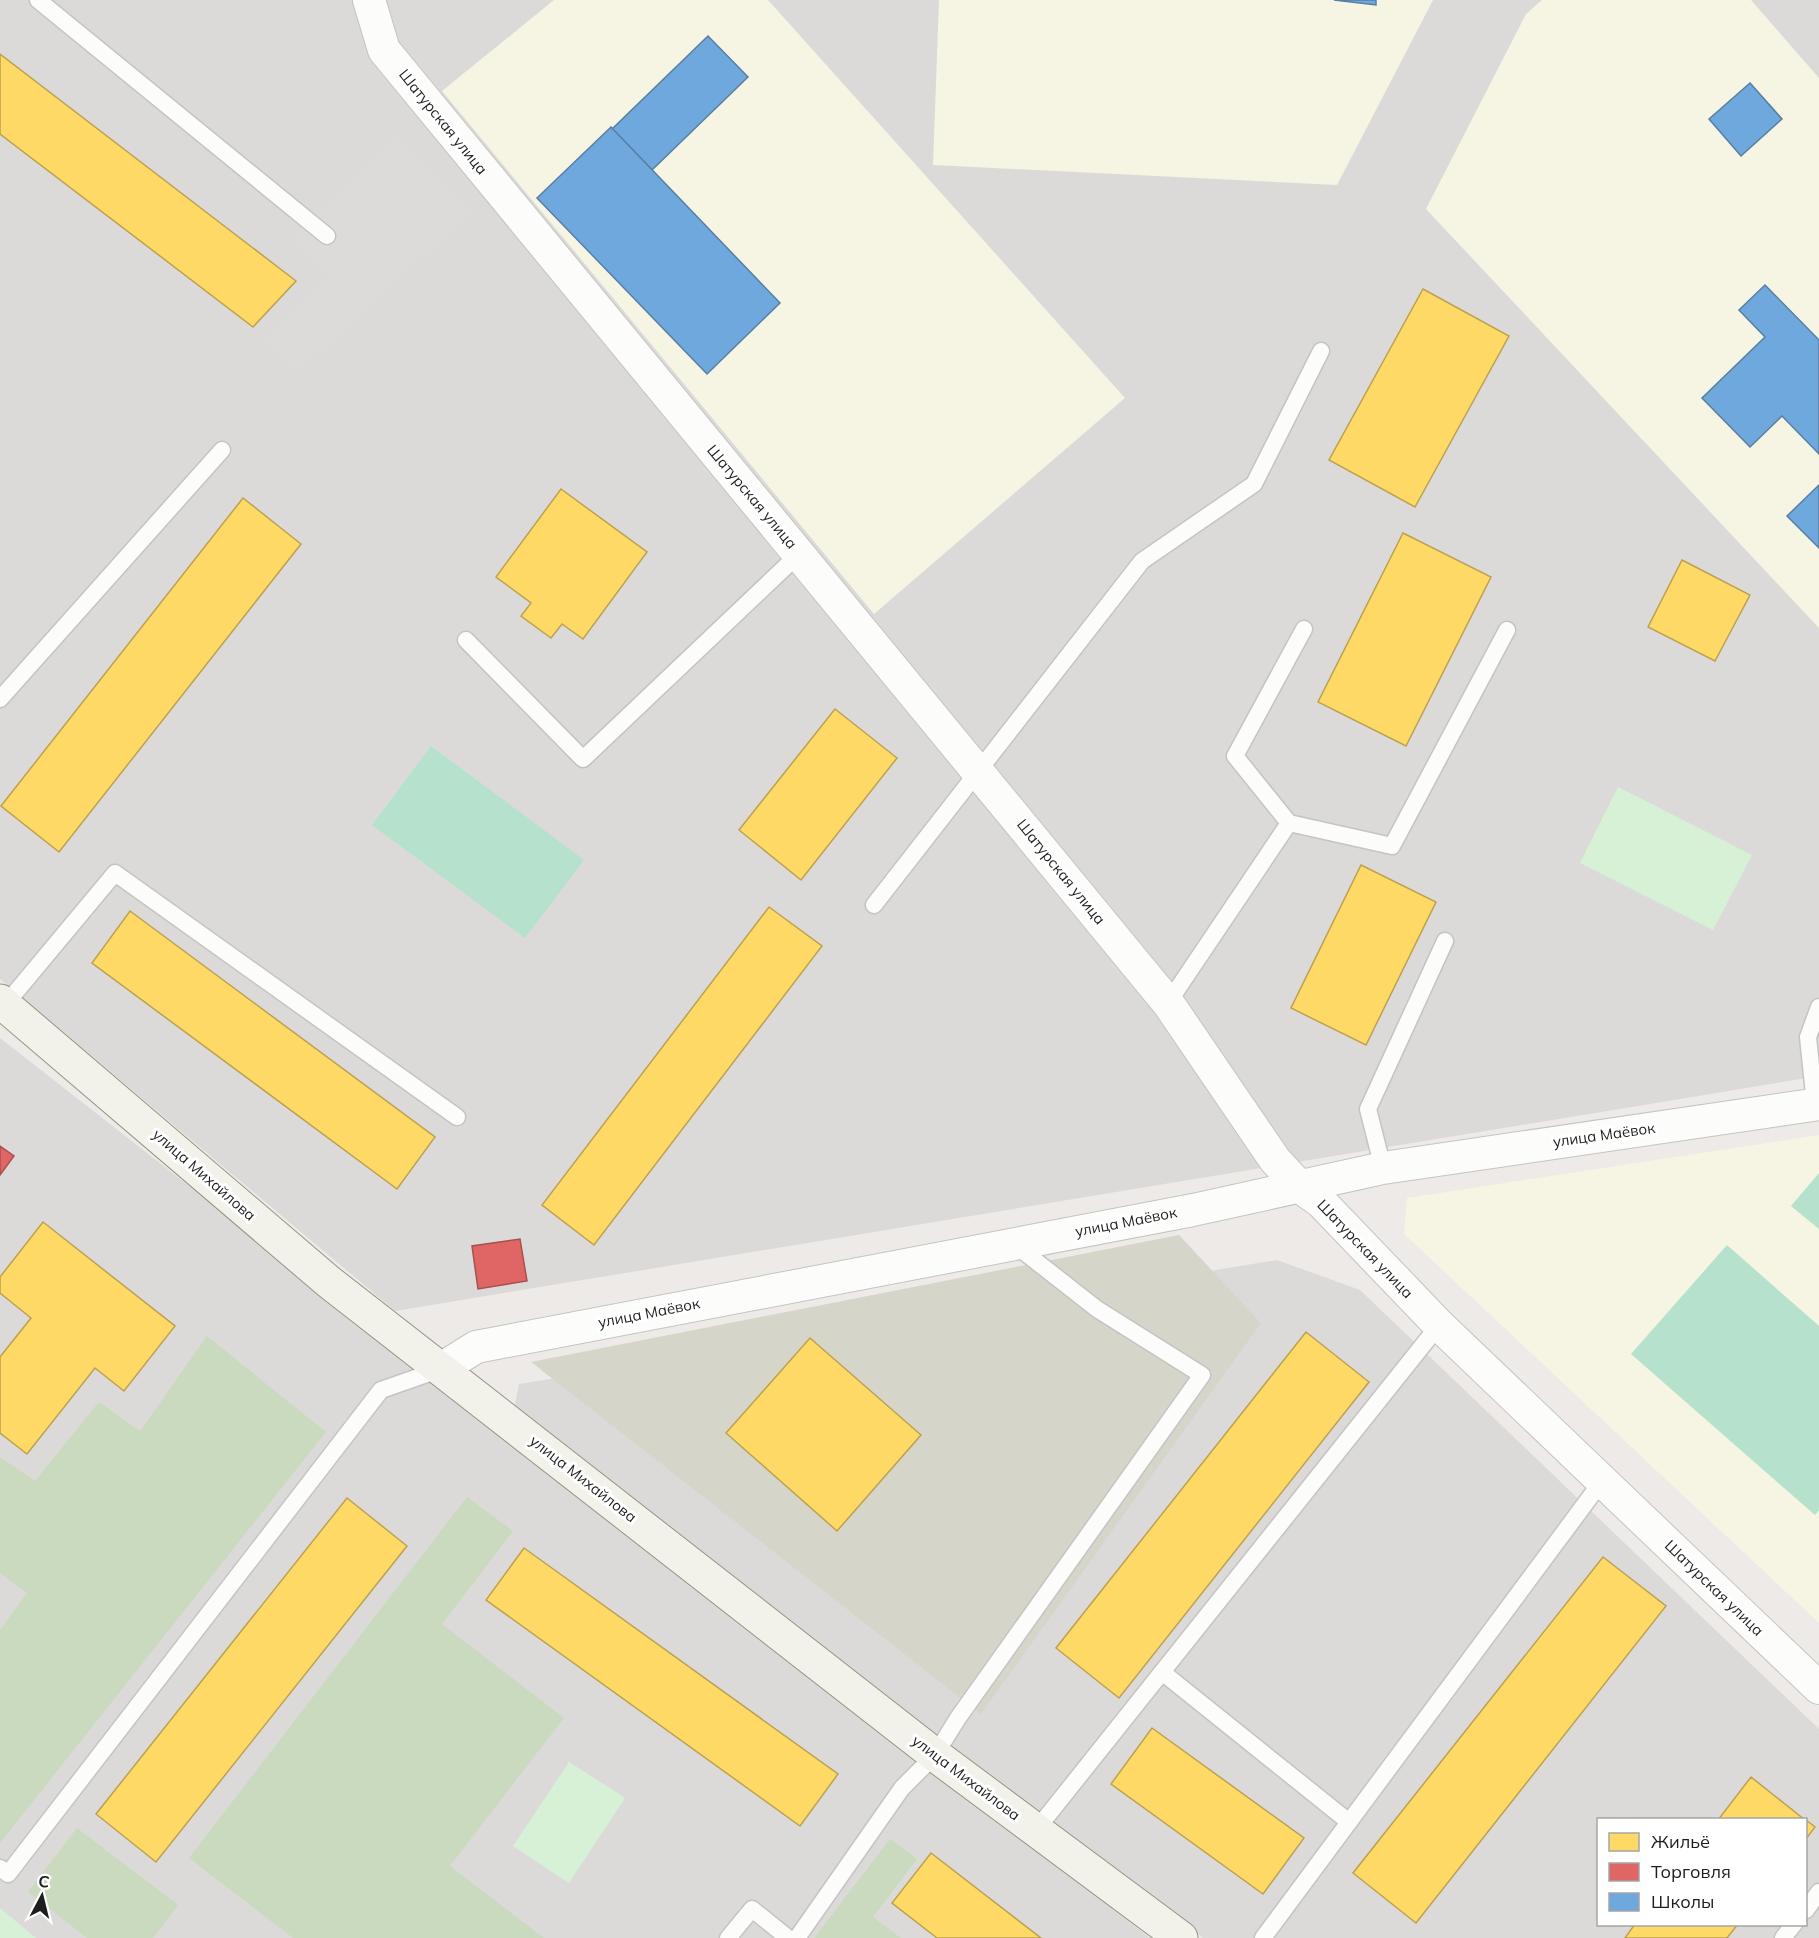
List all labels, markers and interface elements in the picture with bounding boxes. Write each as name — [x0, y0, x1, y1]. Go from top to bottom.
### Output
street label: Шатурская улица — [395, 65, 492, 178]
street label: Шатурская улица — [703, 441, 801, 553]
street label: Шатурская улица — [1013, 815, 1110, 928]
street label: улица Маёвок — [1552, 1118, 1657, 1151]
street label: улица Михайлова — [149, 1125, 260, 1225]
street label: Шатурская улица — [1313, 1195, 1417, 1302]
street label: улица Маёвок — [1073, 1202, 1179, 1241]
street label: улица Маёвок — [596, 1293, 702, 1332]
street label: улица Михайлова — [526, 1431, 641, 1526]
street label: Шатурская улица — [1661, 1536, 1768, 1640]
street label: улица Михайлова — [908, 1731, 1024, 1824]
legend — [1597, 1818, 1807, 1926]
text: Жильё — [1651, 1830, 1710, 1853]
text: Торговля — [1651, 1860, 1731, 1883]
north arrow — [12, 1866, 72, 1926]
text: С — [37, 1871, 51, 1892]
text: Школы — [1651, 1890, 1714, 1913]

